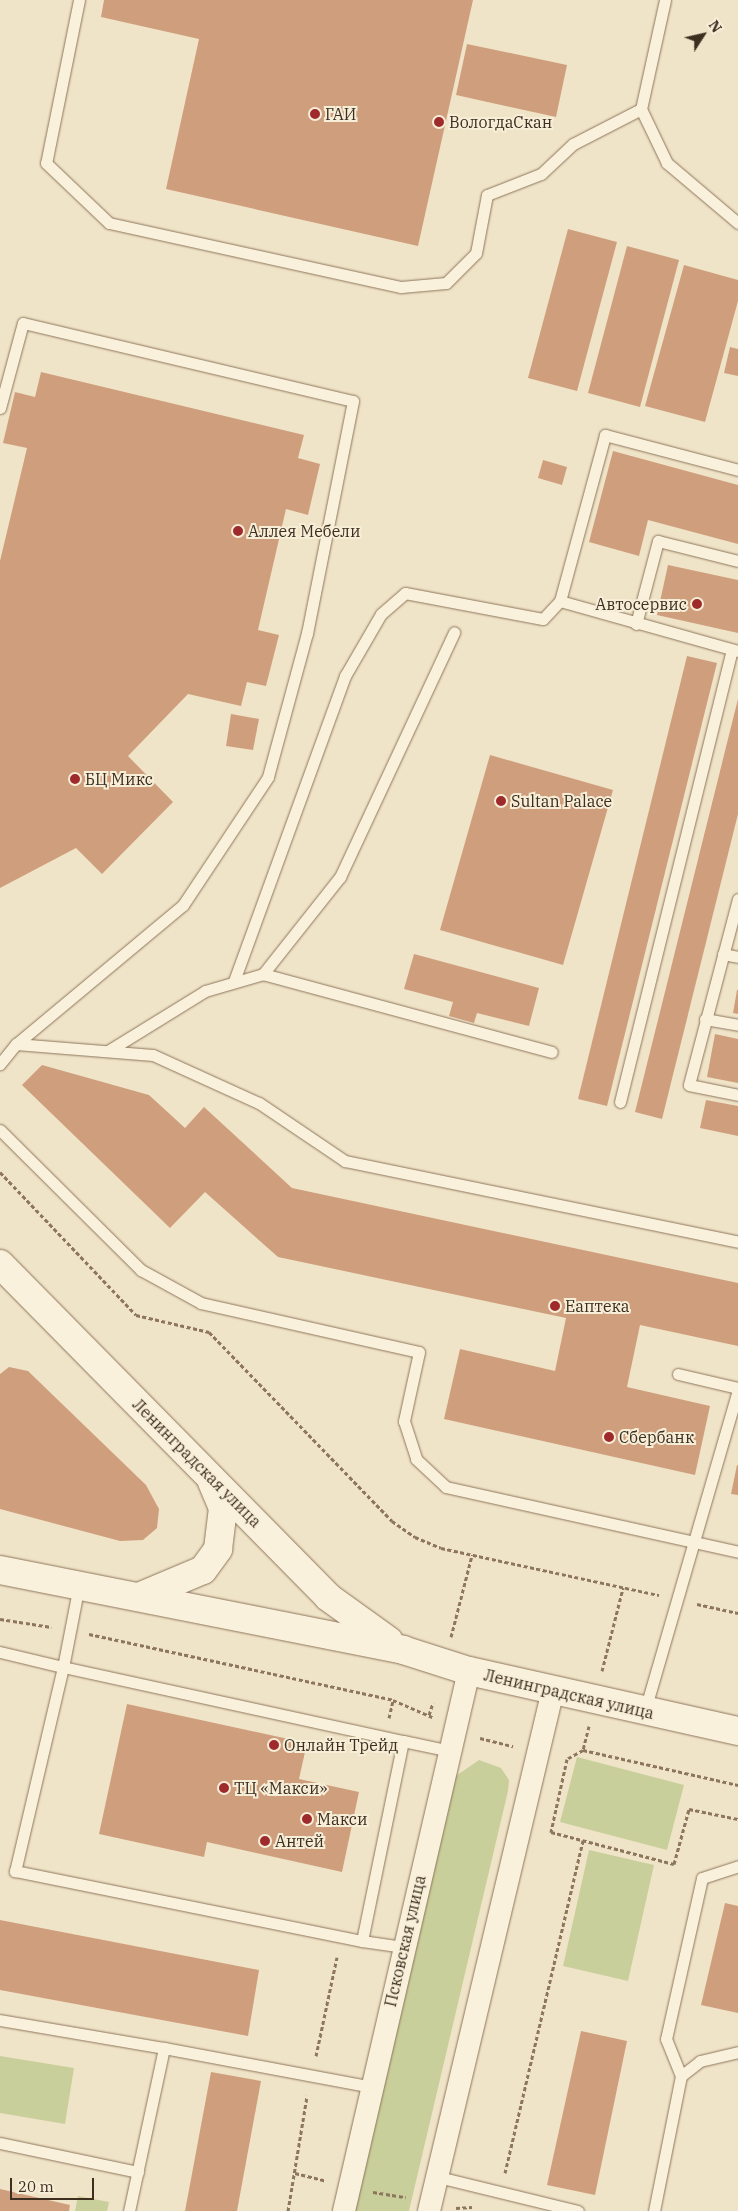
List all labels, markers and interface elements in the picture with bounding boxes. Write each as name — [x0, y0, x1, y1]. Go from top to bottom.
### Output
north arrow — [678, 10, 728, 60]
text: N — [705, 17, 726, 36]
place label: ГАИ — [325, 104, 356, 124]
marker: ГАИ — [309, 108, 321, 120]
place label: ВологдаСкан — [449, 112, 552, 132]
marker: ВологдаСкан — [433, 116, 445, 128]
place label: Аллея Мебели — [248, 521, 360, 541]
marker: Аллея Мебели — [232, 525, 244, 537]
place label: Автосервис — [595, 594, 687, 614]
marker: Автосервис — [691, 598, 703, 610]
place label: БЦ Микс — [85, 769, 153, 789]
marker: БЦ Микс — [69, 773, 81, 785]
place label: Sultan Palace — [511, 791, 612, 811]
marker: Sultan Palace — [495, 795, 507, 807]
place label: Еаптека — [565, 1296, 629, 1316]
marker: Еаптека — [549, 1300, 561, 1312]
street label: Ленинградская улица — [129, 1395, 265, 1531]
place label: Сбербанк — [619, 1427, 694, 1447]
marker: Сбербанк — [603, 1431, 615, 1443]
street label: Ленинградская улица — [482, 1665, 656, 1723]
place label: Онлайн Трейд — [284, 1735, 398, 1755]
marker: Онлайн Трейд — [268, 1739, 280, 1751]
place label: ТЦ «Макси» — [234, 1778, 328, 1798]
marker: ТЦ «Макси» — [218, 1782, 230, 1794]
place label: Макси — [317, 1809, 368, 1829]
marker: Макси — [301, 1813, 313, 1825]
place label: Антей — [275, 1831, 324, 1851]
marker: Антей — [259, 1835, 271, 1847]
street label: Псковская улица — [381, 1873, 429, 2009]
scale bar — [12, 2168, 96, 2200]
text: 20 m — [18, 2177, 54, 2196]

